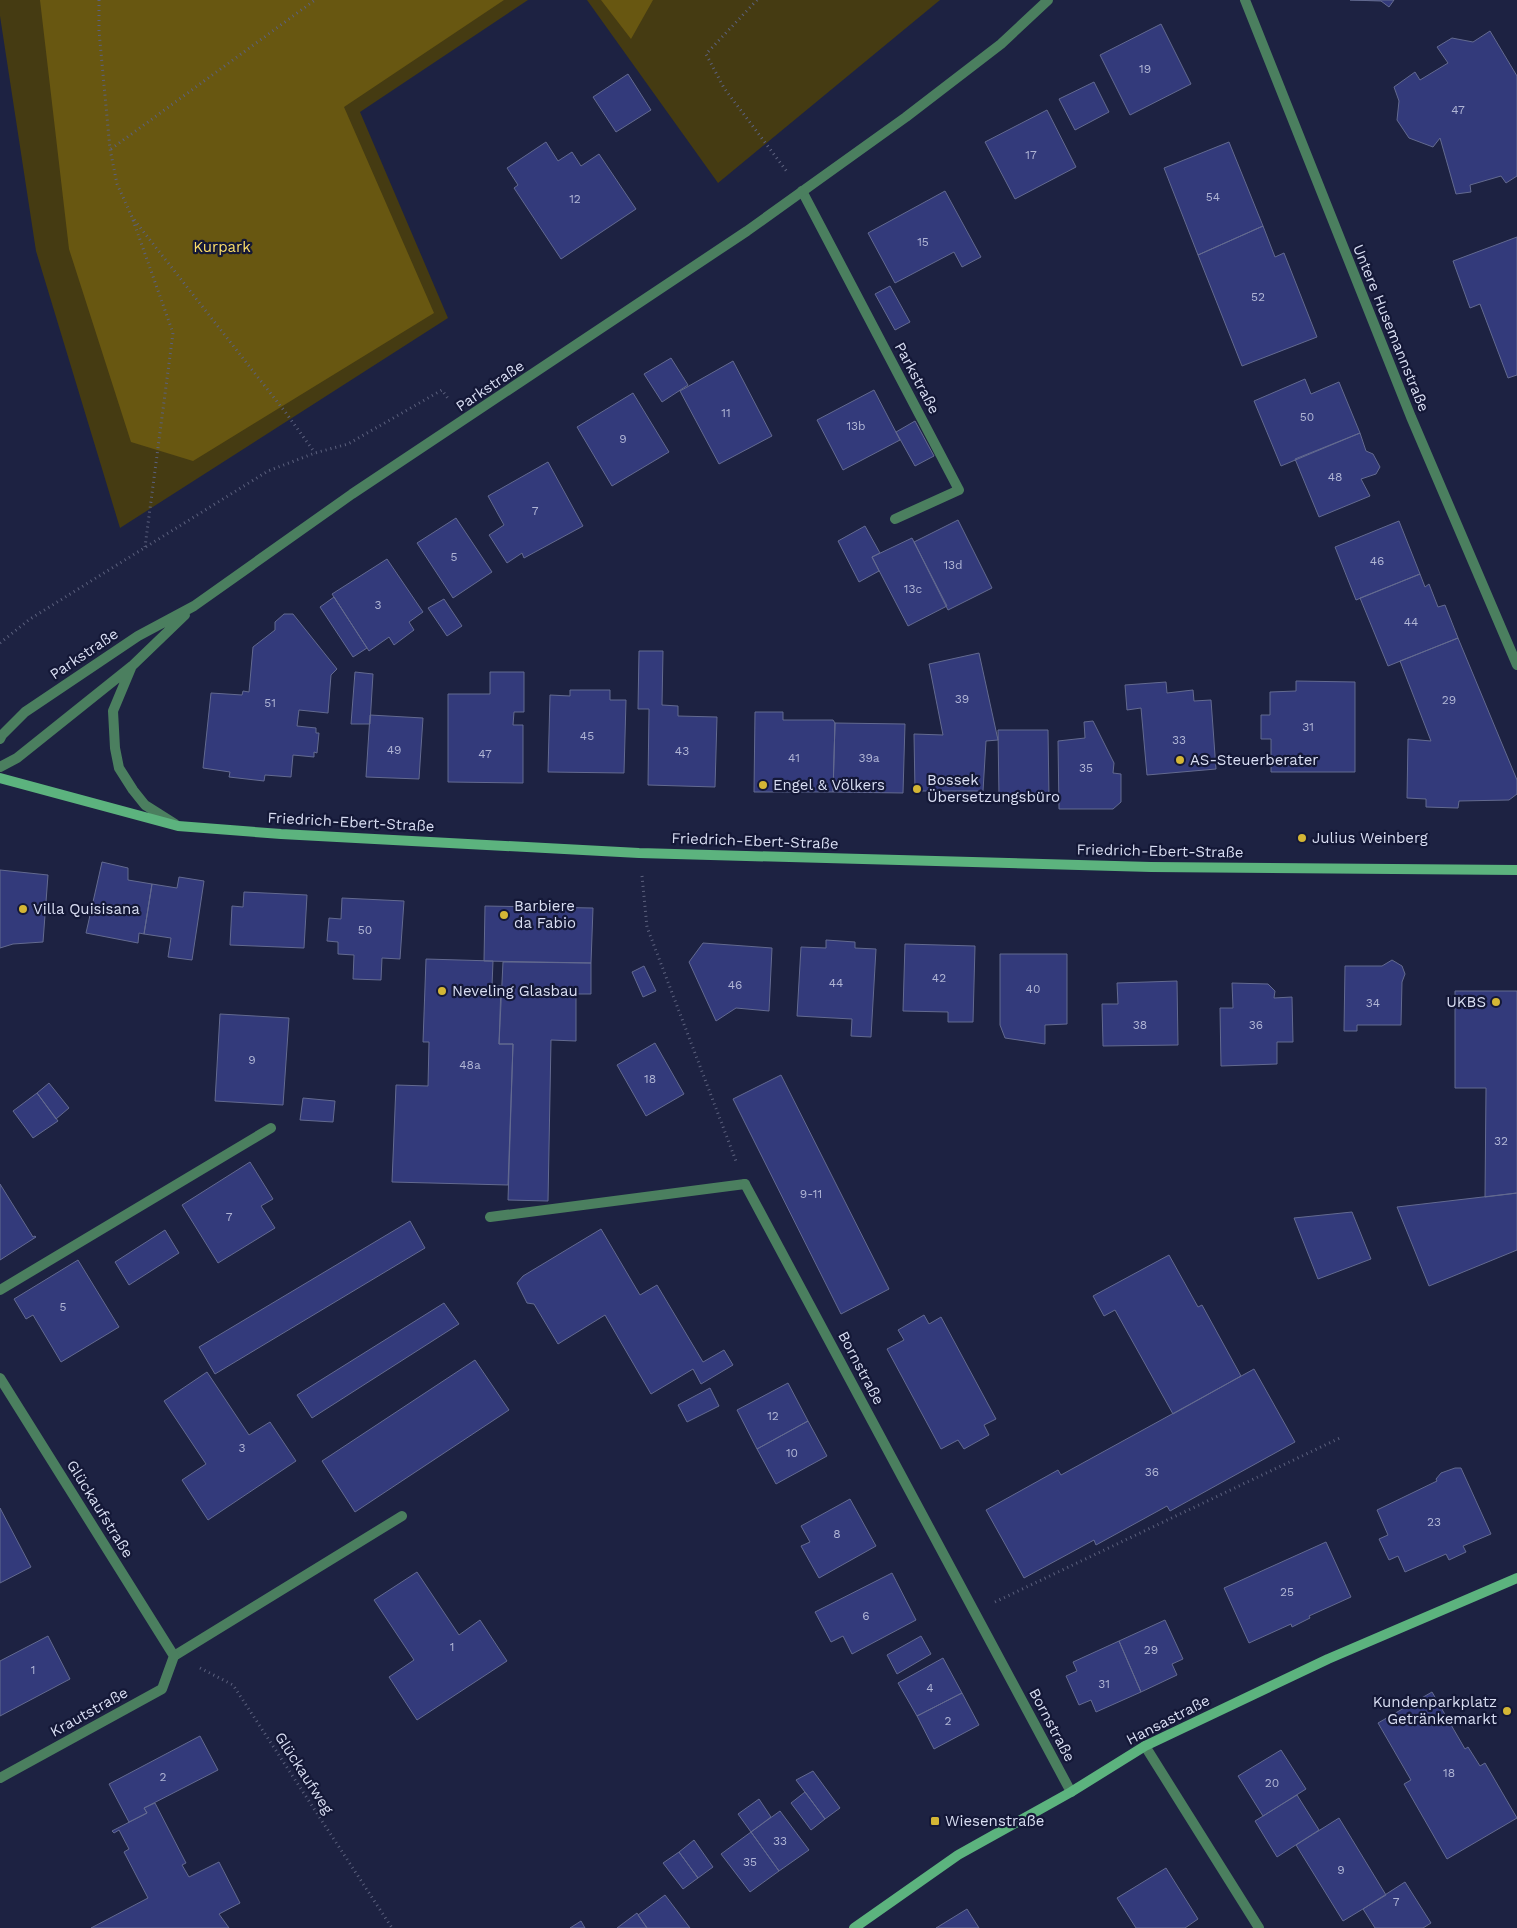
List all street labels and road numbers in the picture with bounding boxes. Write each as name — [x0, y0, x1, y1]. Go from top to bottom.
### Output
street label: Untere Husemannstraße — [1349, 242, 1433, 414]
street label: Parkstraße — [891, 339, 943, 417]
street label: Parkstraße — [452, 357, 528, 415]
street label: Parkstraße — [46, 625, 122, 683]
street label: Friedrich-Ebert-Straße — [267, 809, 435, 835]
street label: Friedrich-Ebert-Straße — [671, 829, 839, 853]
street label: Friedrich-Ebert-Straße — [1076, 841, 1244, 861]
street label: Bornstraße — [834, 1328, 888, 1408]
street label: Glückaufstraße — [63, 1457, 137, 1561]
street label: Krautstraße — [47, 1683, 131, 1741]
street label: Bornstraße — [1025, 1685, 1079, 1765]
street label: Hansastraße — [1123, 1691, 1213, 1749]
street label: Glückaufweg — [271, 1729, 337, 1817]

